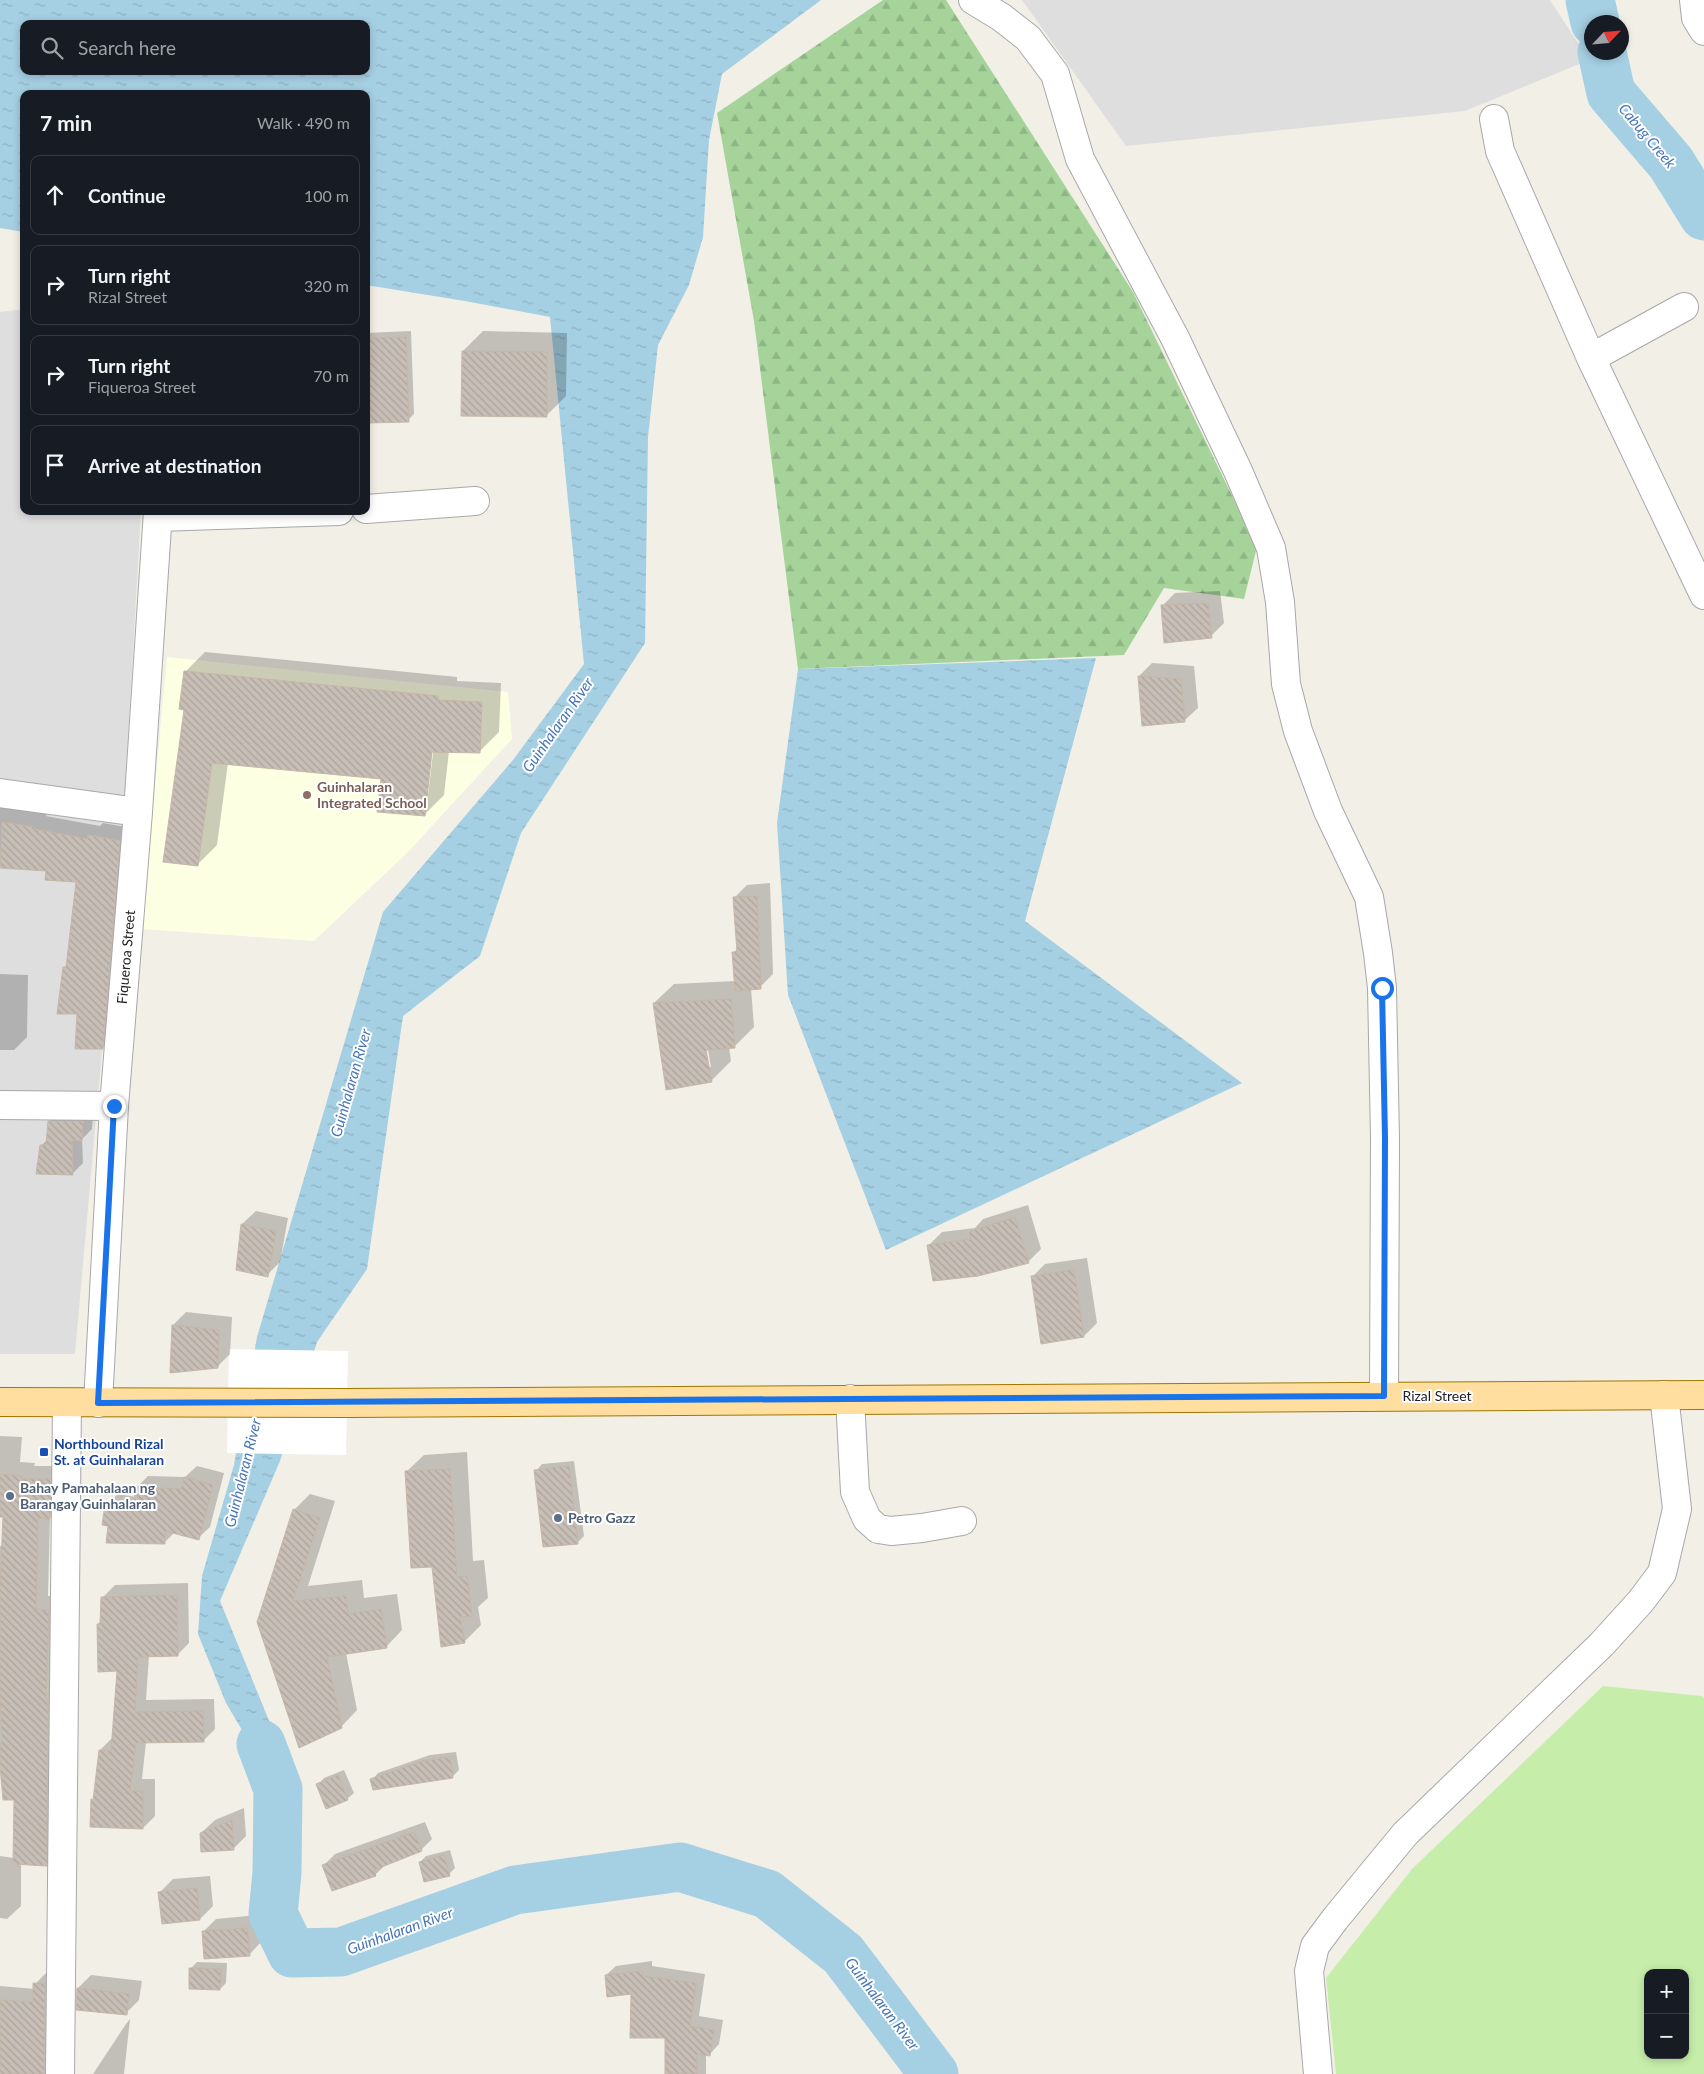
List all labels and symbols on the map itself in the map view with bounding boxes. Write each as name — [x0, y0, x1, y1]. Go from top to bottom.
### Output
north arrow — [1584, 15, 1629, 60]
water label: Cabug Creek — [1615, 99, 1681, 172]
water label: Guinhalaran River — [518, 673, 597, 775]
place label: Guinhalaran Integrated School — [317, 778, 427, 811]
marker: Guinhalaran Integrated School — [301, 789, 313, 801]
street label: Fiqueroa Street — [113, 909, 138, 1005]
route start — [1371, 977, 1394, 1000]
water label: Guinhalaran River — [326, 1026, 374, 1139]
route end — [103, 1095, 126, 1118]
street label: Rizal Street — [1402, 1387, 1472, 1404]
water label: Guinhalaran River — [220, 1416, 264, 1529]
place label: Northbound Rizal St. at Guinhalaran — [54, 1435, 164, 1468]
marker: Northbound Rizal St. at Guinhalaran — [38, 1446, 50, 1458]
place label: Bahay Pamahalaan ng Barangay Guinhalaran — [20, 1479, 156, 1512]
marker: Bahay Pamahalaan ng Barangay Guinhalaran — [4, 1490, 16, 1502]
place label: Petro Gazz — [568, 1509, 636, 1526]
marker: Petro Gazz — [552, 1512, 564, 1524]
water label: Guinhalaran River — [344, 1902, 456, 1958]
water label: Guinhalaran River — [842, 1954, 924, 2054]

